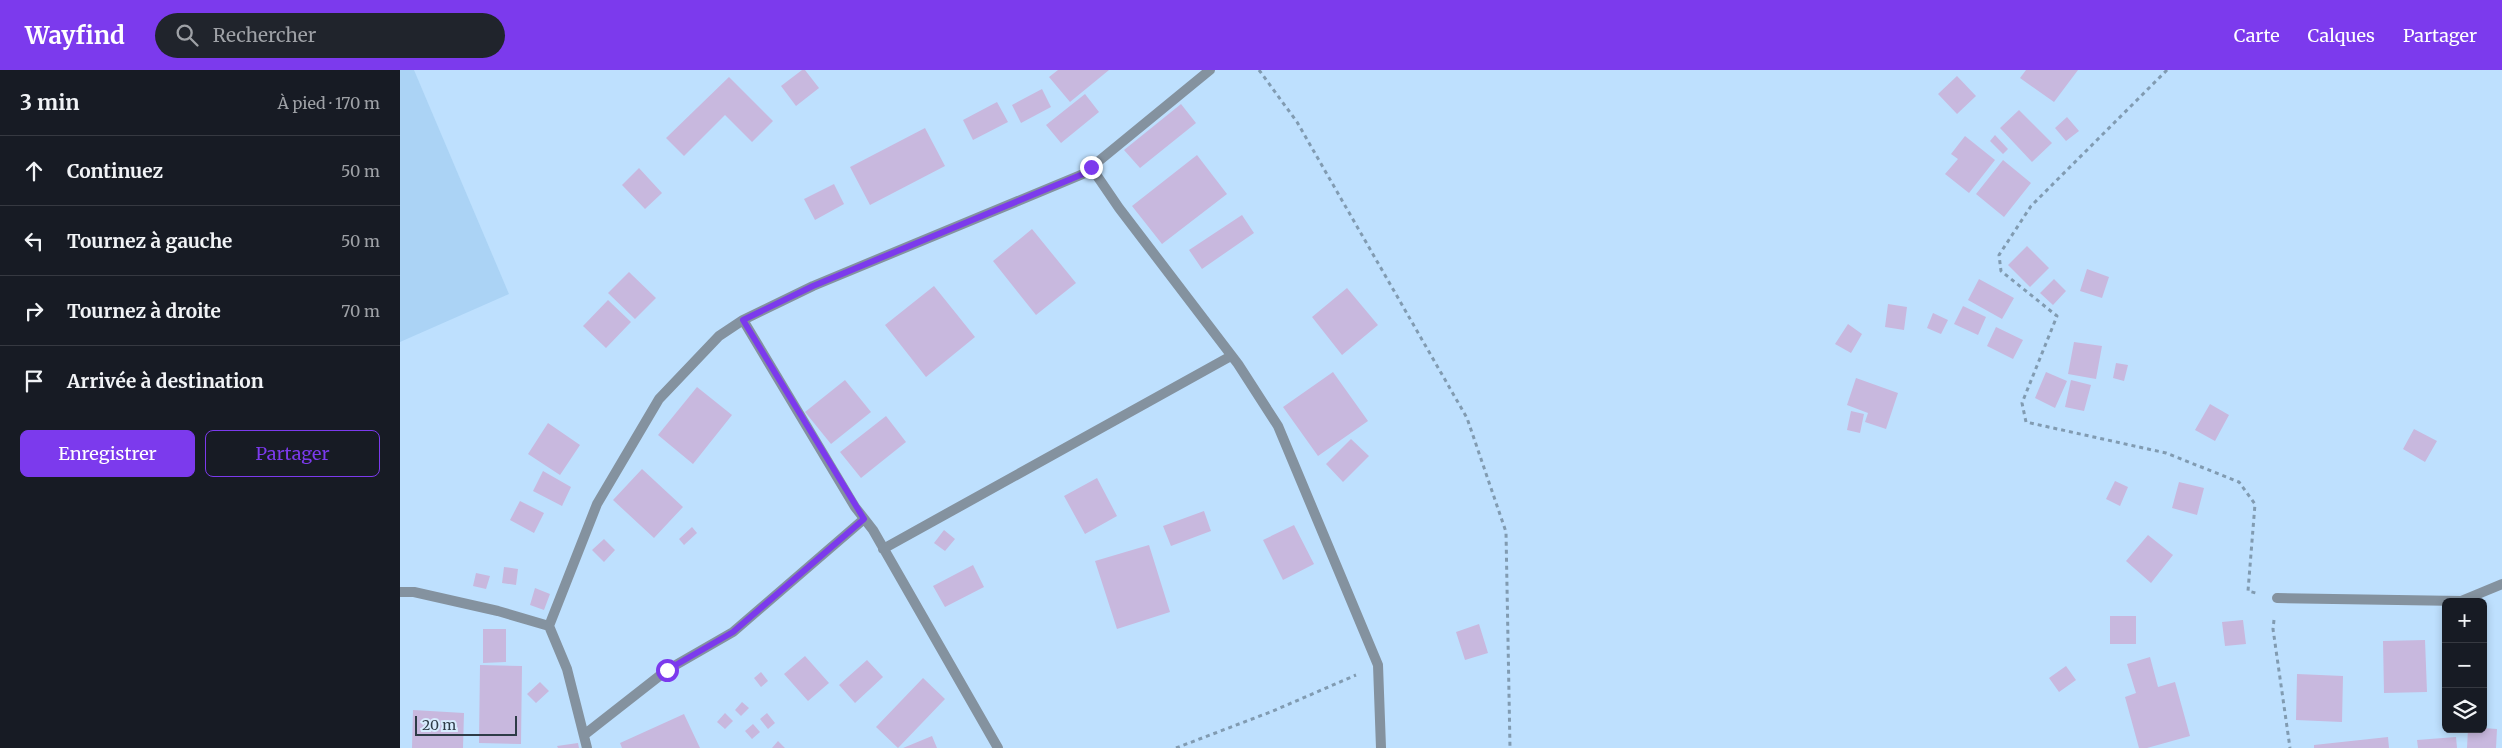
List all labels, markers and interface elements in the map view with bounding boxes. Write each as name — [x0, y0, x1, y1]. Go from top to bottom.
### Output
search box — [155, 13, 505, 58]
text: Wayfind — [25, 20, 125, 51]
icon: search — [173, 21, 201, 49]
text: Rechercher — [213, 23, 316, 47]
text: Carte — [2234, 24, 2280, 47]
text: Calques — [2308, 24, 2375, 47]
text: Partager — [2403, 24, 2477, 47]
text: 3 min — [20, 89, 79, 116]
text: À pied · 170 m — [277, 93, 380, 113]
route end — [1080, 156, 1103, 179]
icon: ahead — [20, 157, 48, 185]
text: Continuez — [67, 159, 163, 183]
text: 50 m — [341, 161, 380, 181]
icon: left — [20, 227, 48, 255]
text: Tournez à gauche — [67, 229, 232, 253]
text: 50 m — [341, 231, 380, 251]
icon: right — [20, 297, 48, 325]
text: Tournez à droite — [67, 299, 221, 323]
text: 70 m — [341, 301, 380, 321]
icon: arrive — [20, 367, 48, 395]
text: Arrivée à destination — [67, 369, 264, 393]
button: Enregistrer — [20, 430, 195, 477]
button: Partager — [205, 430, 380, 477]
map controls — [2442, 598, 2487, 733]
button: + — [2442, 598, 2487, 643]
button: − — [2442, 643, 2487, 688]
route start — [656, 659, 679, 682]
button: layers — [2442, 688, 2487, 733]
scale bar — [415, 713, 518, 736]
text: 20 m — [422, 716, 456, 734]

